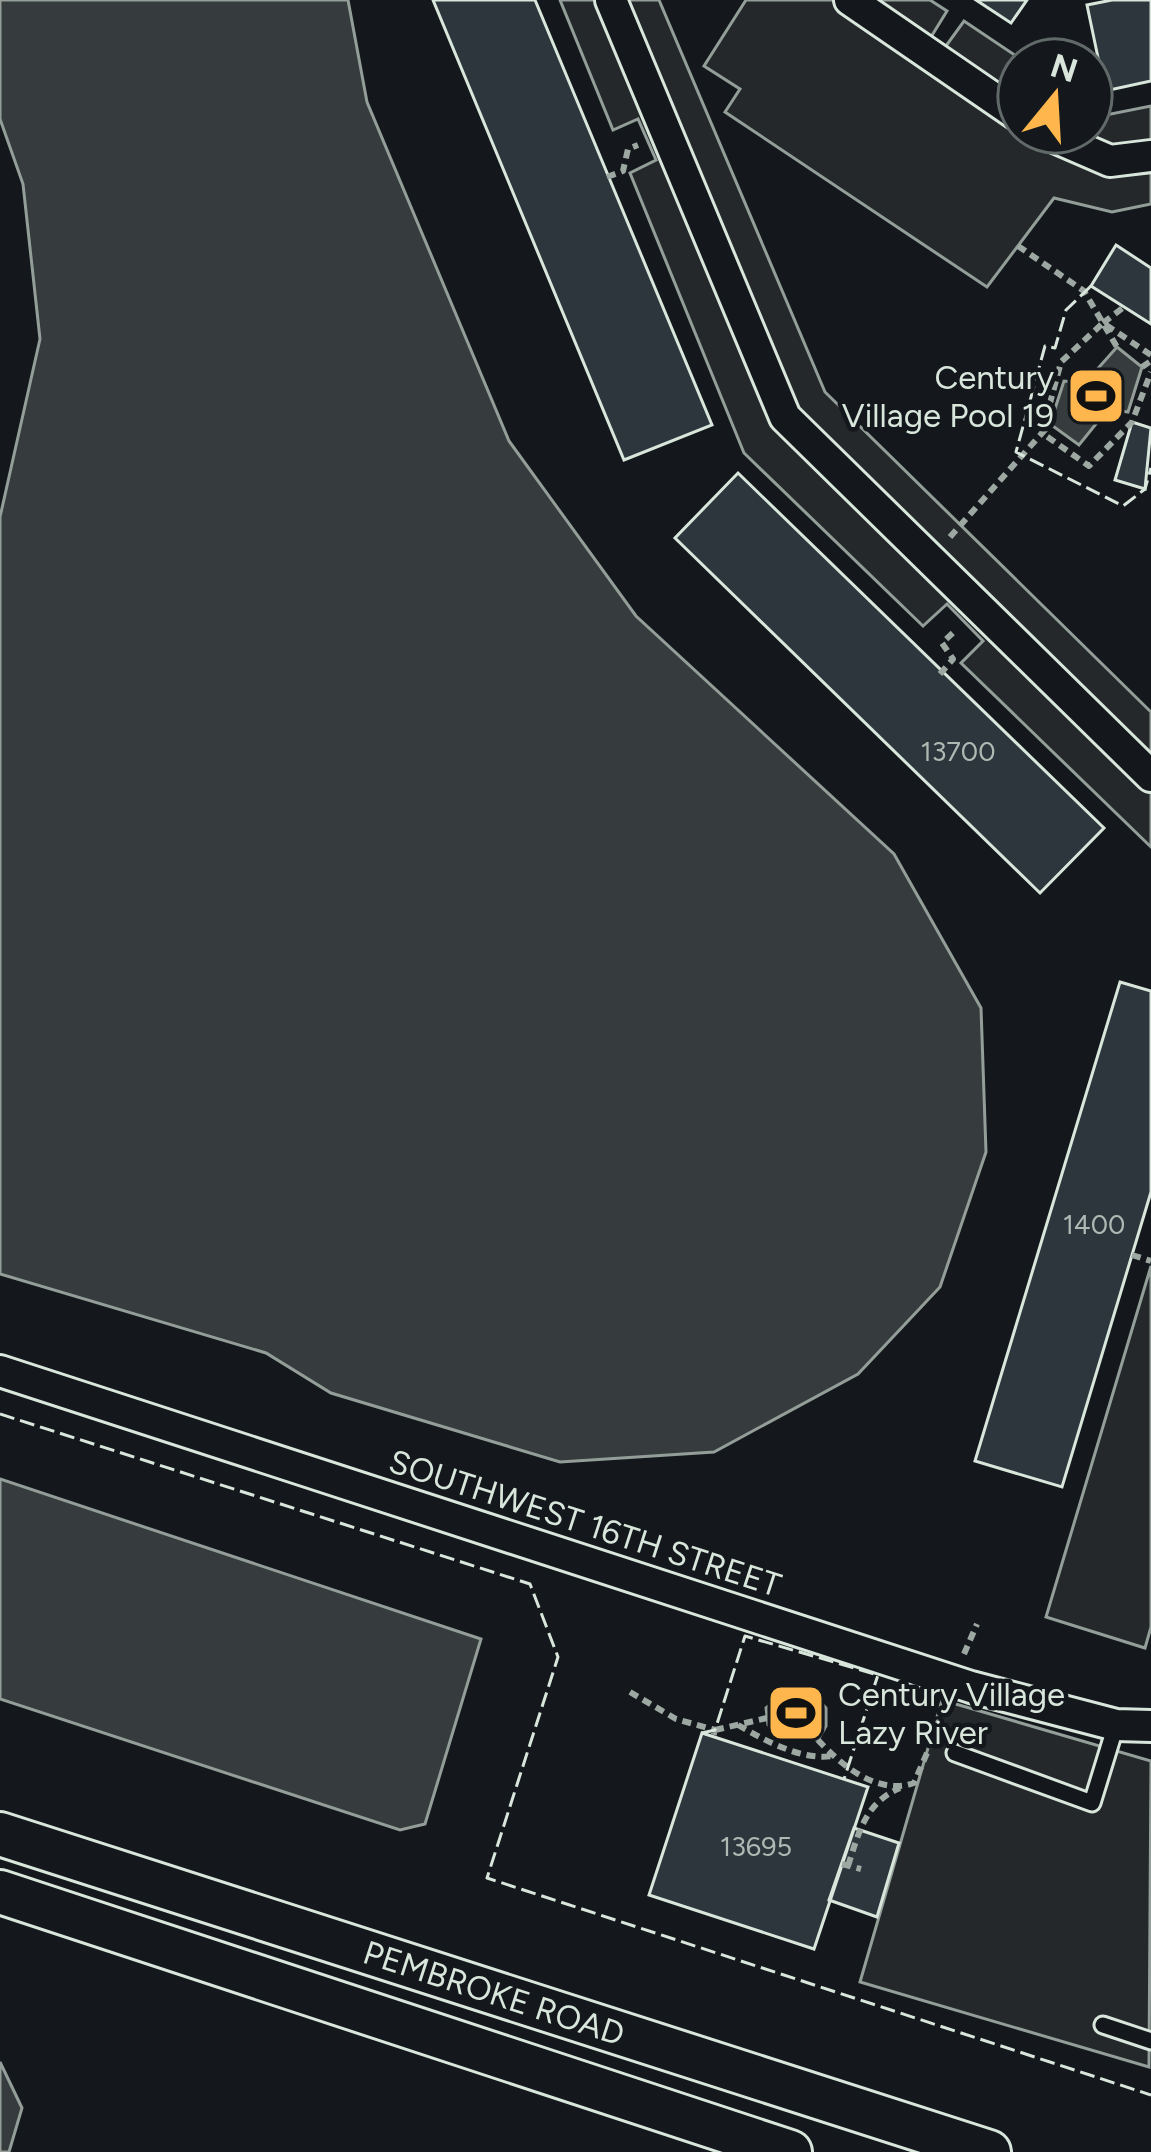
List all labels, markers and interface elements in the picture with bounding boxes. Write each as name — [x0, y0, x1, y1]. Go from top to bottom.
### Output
north arrow — [995, 36, 1115, 156]
text: N — [1046, 45, 1082, 90]
place label: Century Village Pool 19 — [842, 358, 1055, 435]
sports icon: Century Village Pool 19 — [1065, 365, 1127, 427]
house number: 13700 — [921, 735, 995, 768]
house number: 1400 — [1063, 1208, 1125, 1241]
street label: SOUTHWEST 16TH STREET — [384, 1441, 786, 1605]
place label: Century Village Lazy River — [838, 1675, 1065, 1752]
sports icon: Century Village Lazy River — [765, 1682, 827, 1744]
house number: 13695 — [720, 1830, 792, 1863]
street label: PEMBROKE ROAD — [359, 1932, 629, 2054]

